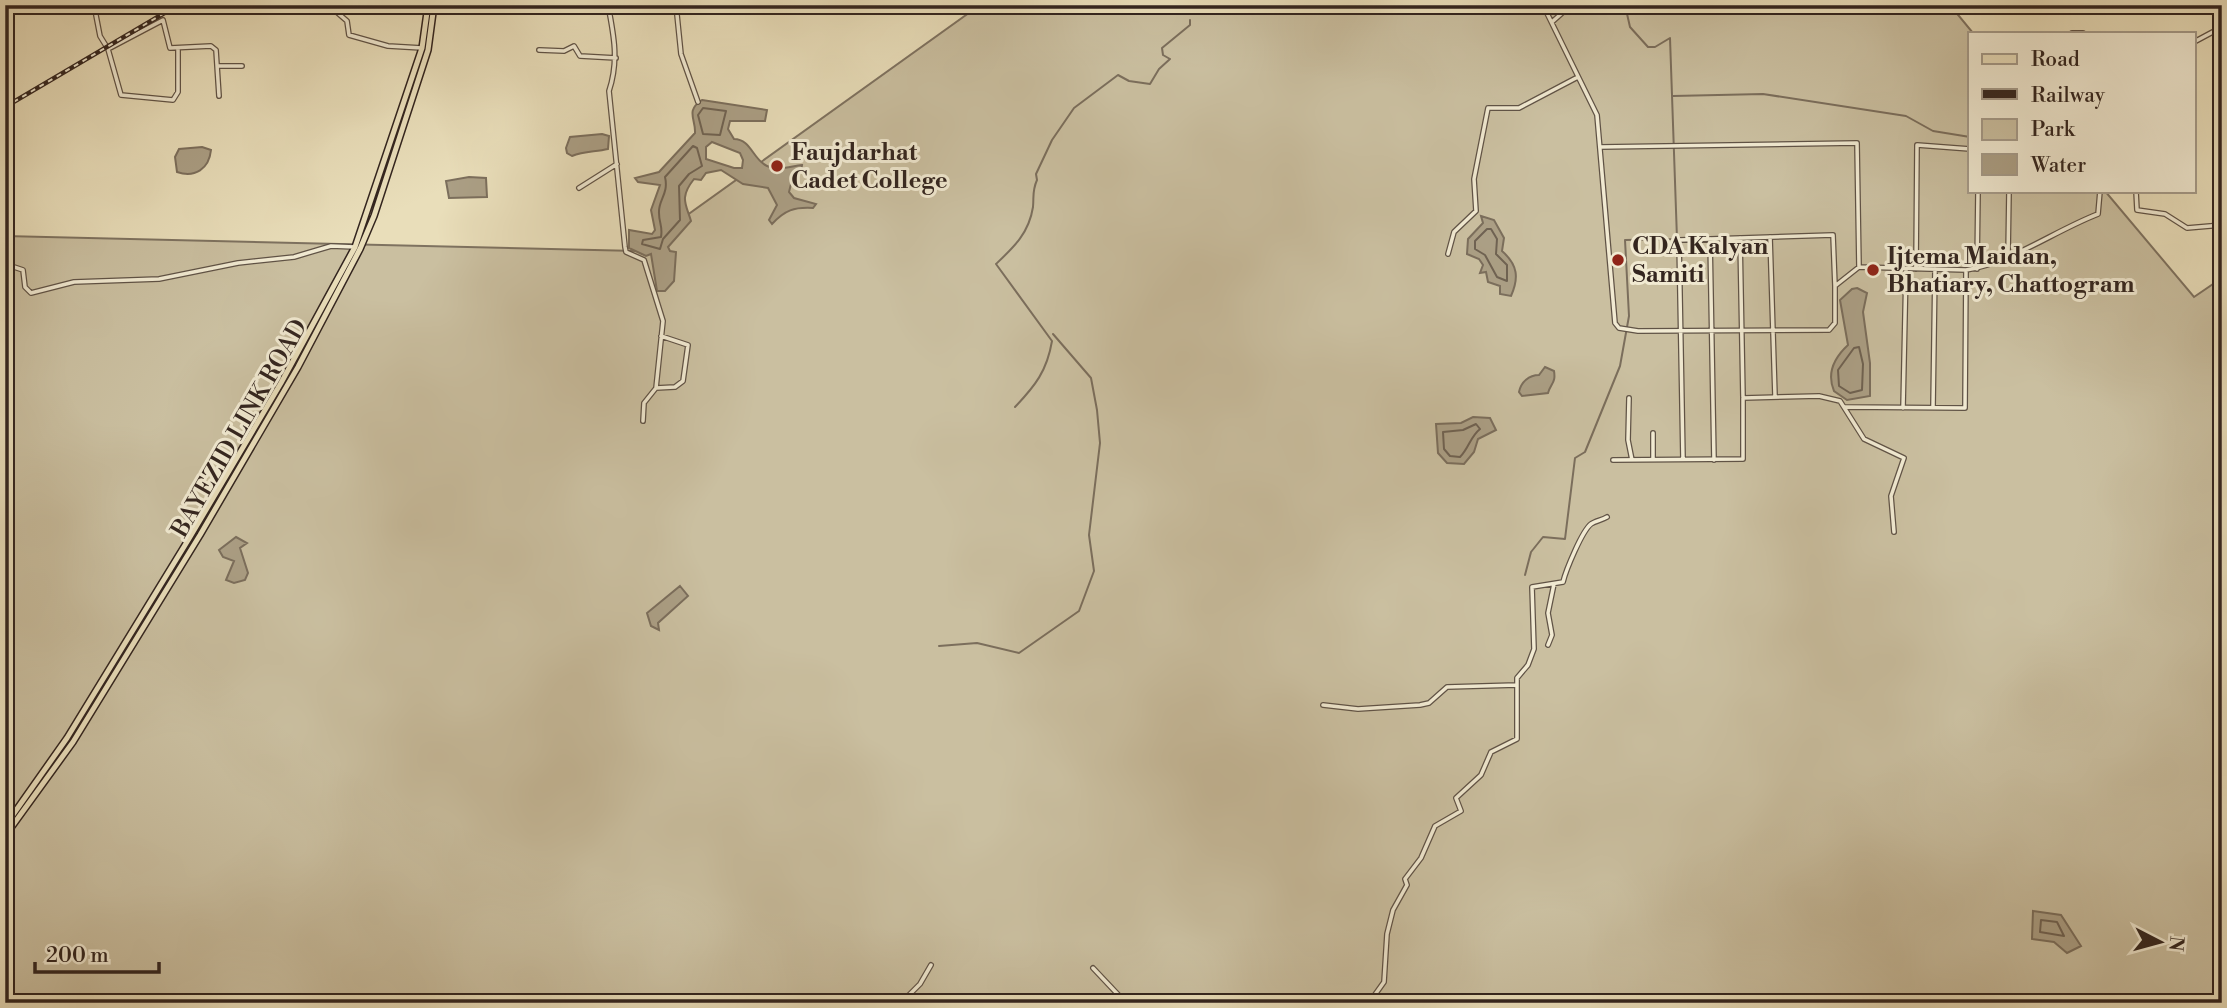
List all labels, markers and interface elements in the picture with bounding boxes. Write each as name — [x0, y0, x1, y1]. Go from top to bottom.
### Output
legend — [1968, 32, 2196, 192]
text: Road — [2031, 47, 2080, 73]
text: Railway — [2031, 83, 2106, 109]
text: Park — [2031, 117, 2076, 143]
place label: Faujdarhat Cadet College — [791, 138, 948, 196]
text: Water — [2030, 153, 2086, 179]
marker: Faujdarhat Cadet College — [769, 158, 785, 174]
place label: CDA Kalyan Samiti — [1632, 232, 1769, 290]
place label: Ijtema Maidan, Bhatiary, Chattogram — [1887, 242, 2135, 300]
marker: CDA Kalyan Samiti — [1610, 252, 1626, 268]
marker: Ijtema Maidan, Bhatiary, Chattogram — [1865, 262, 1881, 278]
street label: BAYEZID LINK ROAD — [165, 314, 315, 544]
north arrow — [2126, 906, 2196, 976]
scale bar — [35, 931, 159, 975]
text: N — [2163, 935, 2189, 952]
text: 200 m — [46, 943, 109, 969]

